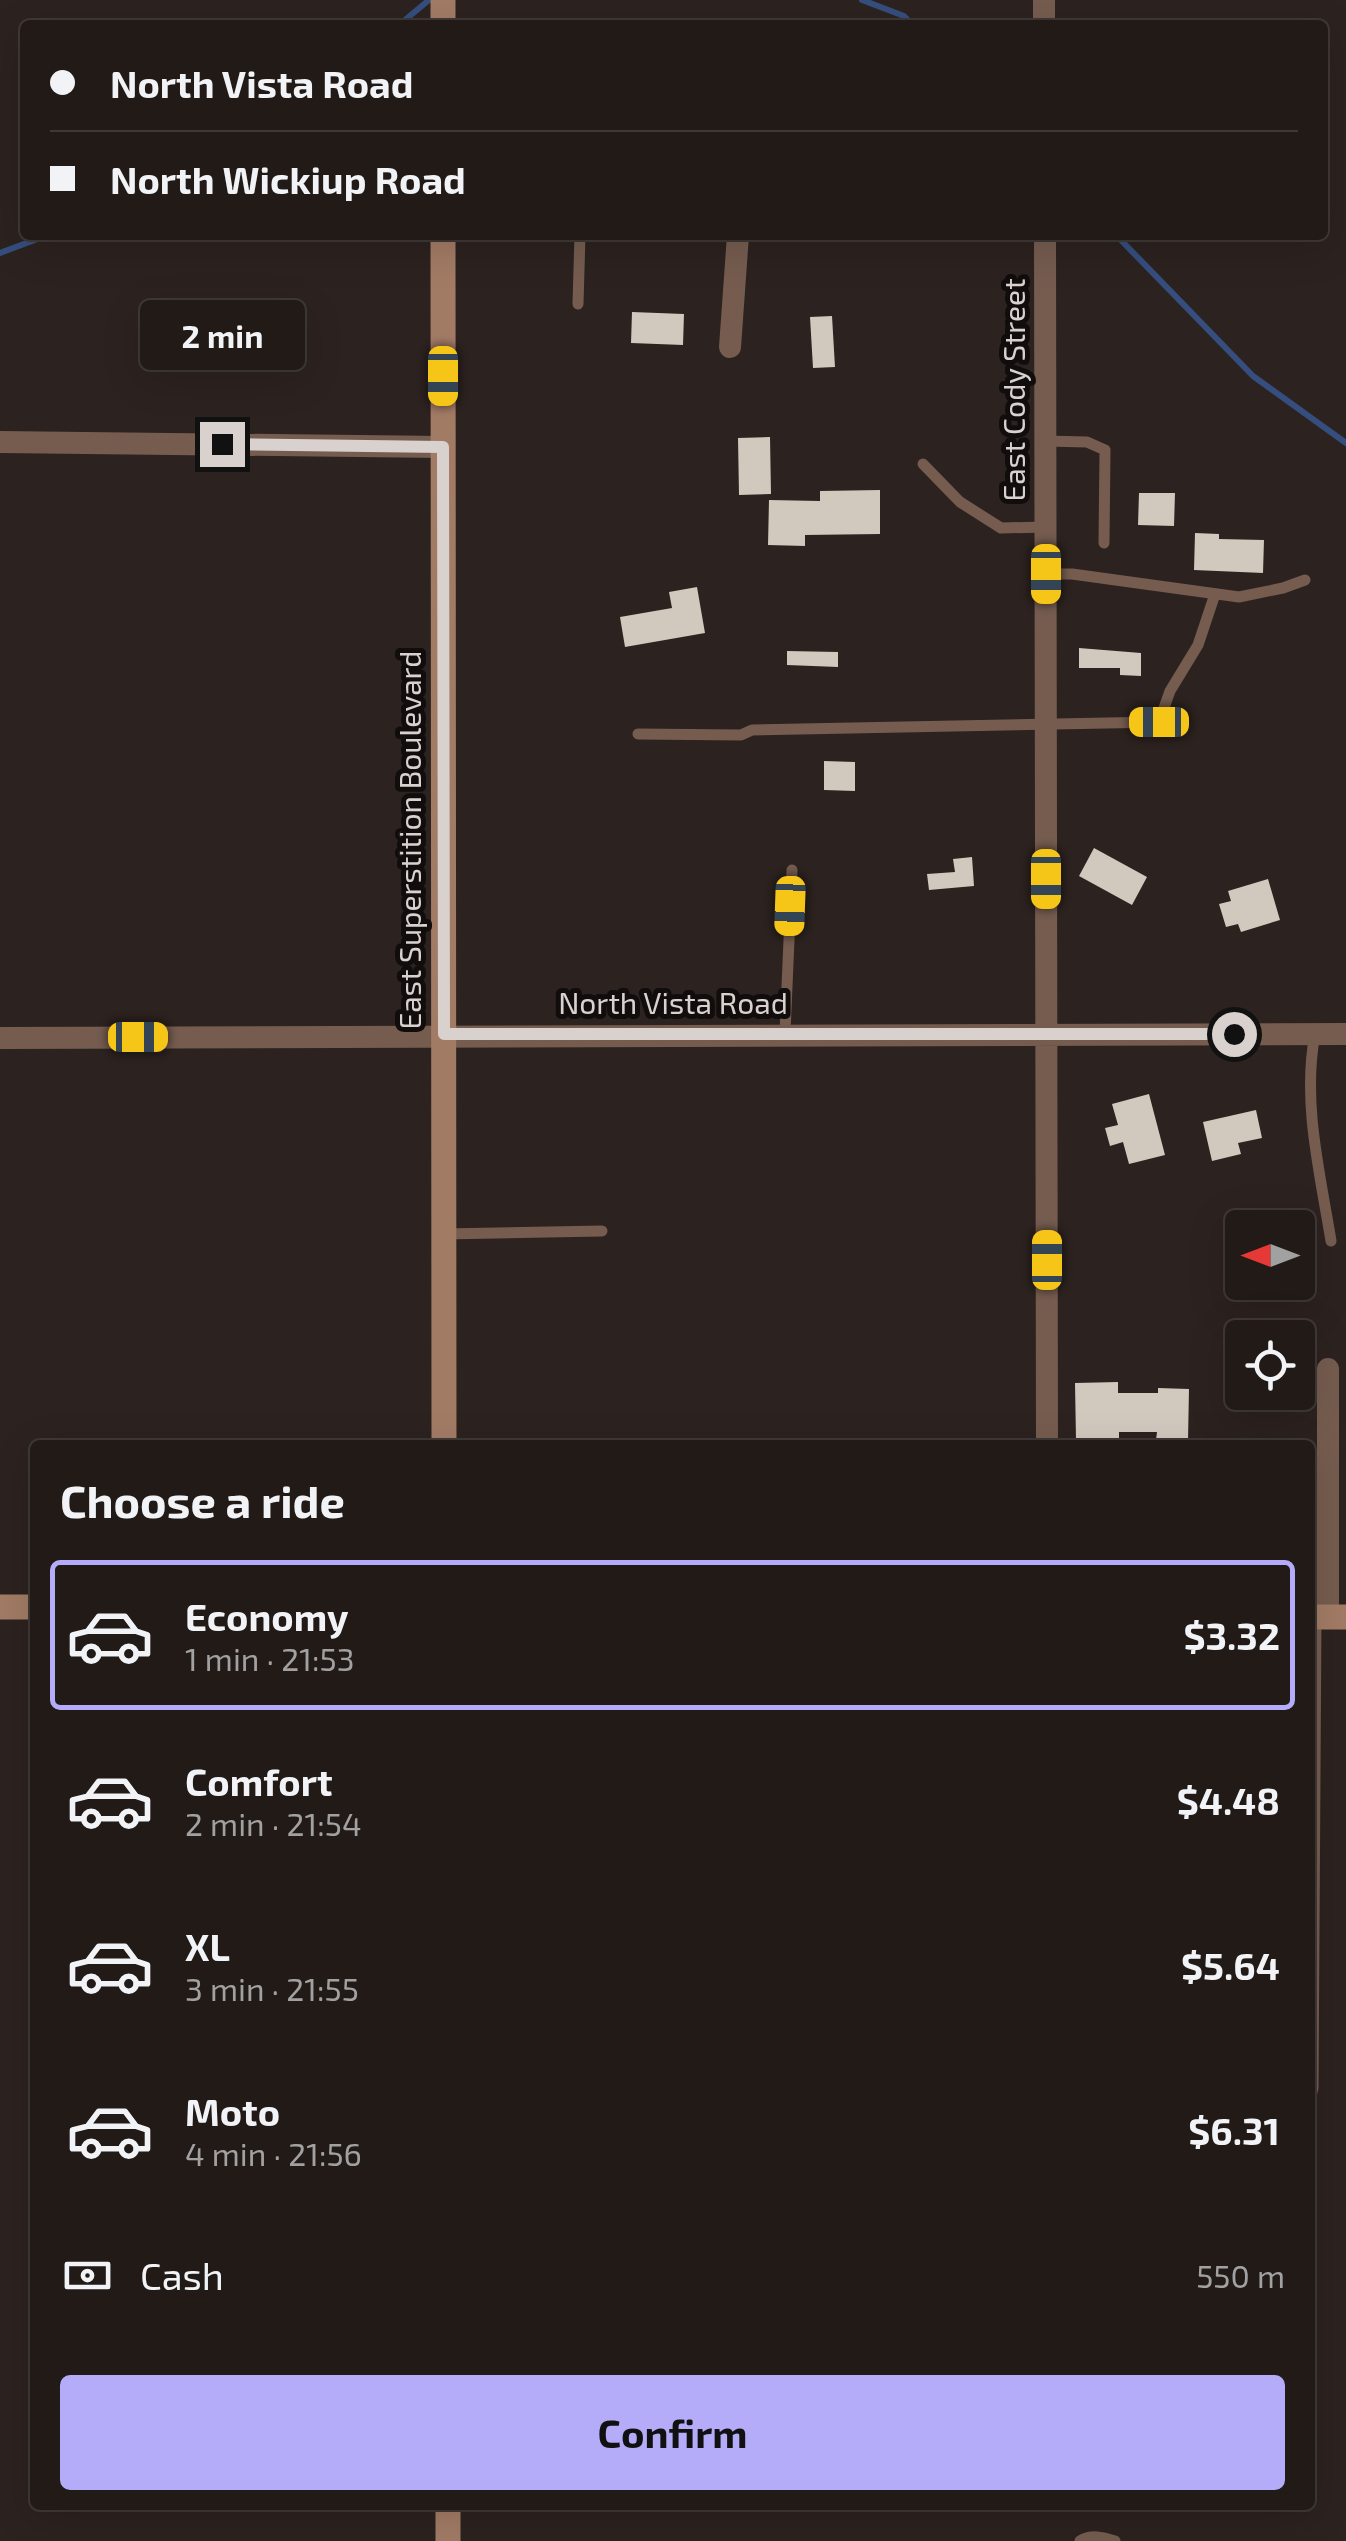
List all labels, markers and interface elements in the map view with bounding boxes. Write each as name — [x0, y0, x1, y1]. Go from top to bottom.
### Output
text: North Vista Road — [110, 60, 413, 106]
text: North Wickiup Road — [110, 156, 466, 202]
street label: East Cody Street — [995, 278, 1031, 502]
callout: 2 min — [140, 299, 304, 369]
text: 2 min — [182, 316, 263, 354]
car — [428, 346, 458, 406]
route end — [200, 422, 245, 467]
car — [1031, 544, 1061, 604]
street label: East Superstition Boulevard — [391, 650, 427, 1030]
car — [1129, 707, 1189, 737]
car — [1031, 849, 1061, 909]
car — [774, 875, 806, 937]
street label: North Vista Road — [558, 984, 788, 1020]
route start — [1212, 1012, 1257, 1057]
car — [108, 1022, 168, 1052]
north arrow — [1225, 1210, 1315, 1300]
map controls — [1225, 1210, 1315, 1410]
car — [1032, 1230, 1062, 1290]
button: locate — [1225, 1320, 1315, 1410]
text: Choose a ride — [60, 1473, 345, 1527]
icon: car — [65, 1590, 155, 1680]
text: Economy — [185, 1593, 349, 1639]
text: $3.32 — [1184, 1612, 1280, 1658]
text: 1 min · 21:53 — [185, 1639, 354, 1677]
icon: car — [65, 1755, 155, 1845]
text: Comfort — [185, 1758, 333, 1804]
text: $4.48 — [1177, 1777, 1280, 1823]
text: 2 min · 21:54 — [185, 1804, 362, 1842]
icon: car — [65, 1920, 155, 2010]
text: XL — [185, 1923, 230, 1969]
text: $5.64 — [1181, 1942, 1280, 1988]
text: 3 min · 21:55 — [185, 1969, 359, 2007]
icon: car — [65, 2085, 155, 2175]
text: Moto — [185, 2088, 280, 2134]
text: $6.31 — [1188, 2107, 1280, 2153]
text: 4 min · 21:56 — [185, 2134, 362, 2172]
icon: cash — [60, 2248, 115, 2303]
text: Cash — [140, 2252, 224, 2298]
text: 550 m — [1196, 2256, 1285, 2294]
button: Confirm — [60, 2375, 1285, 2490]

